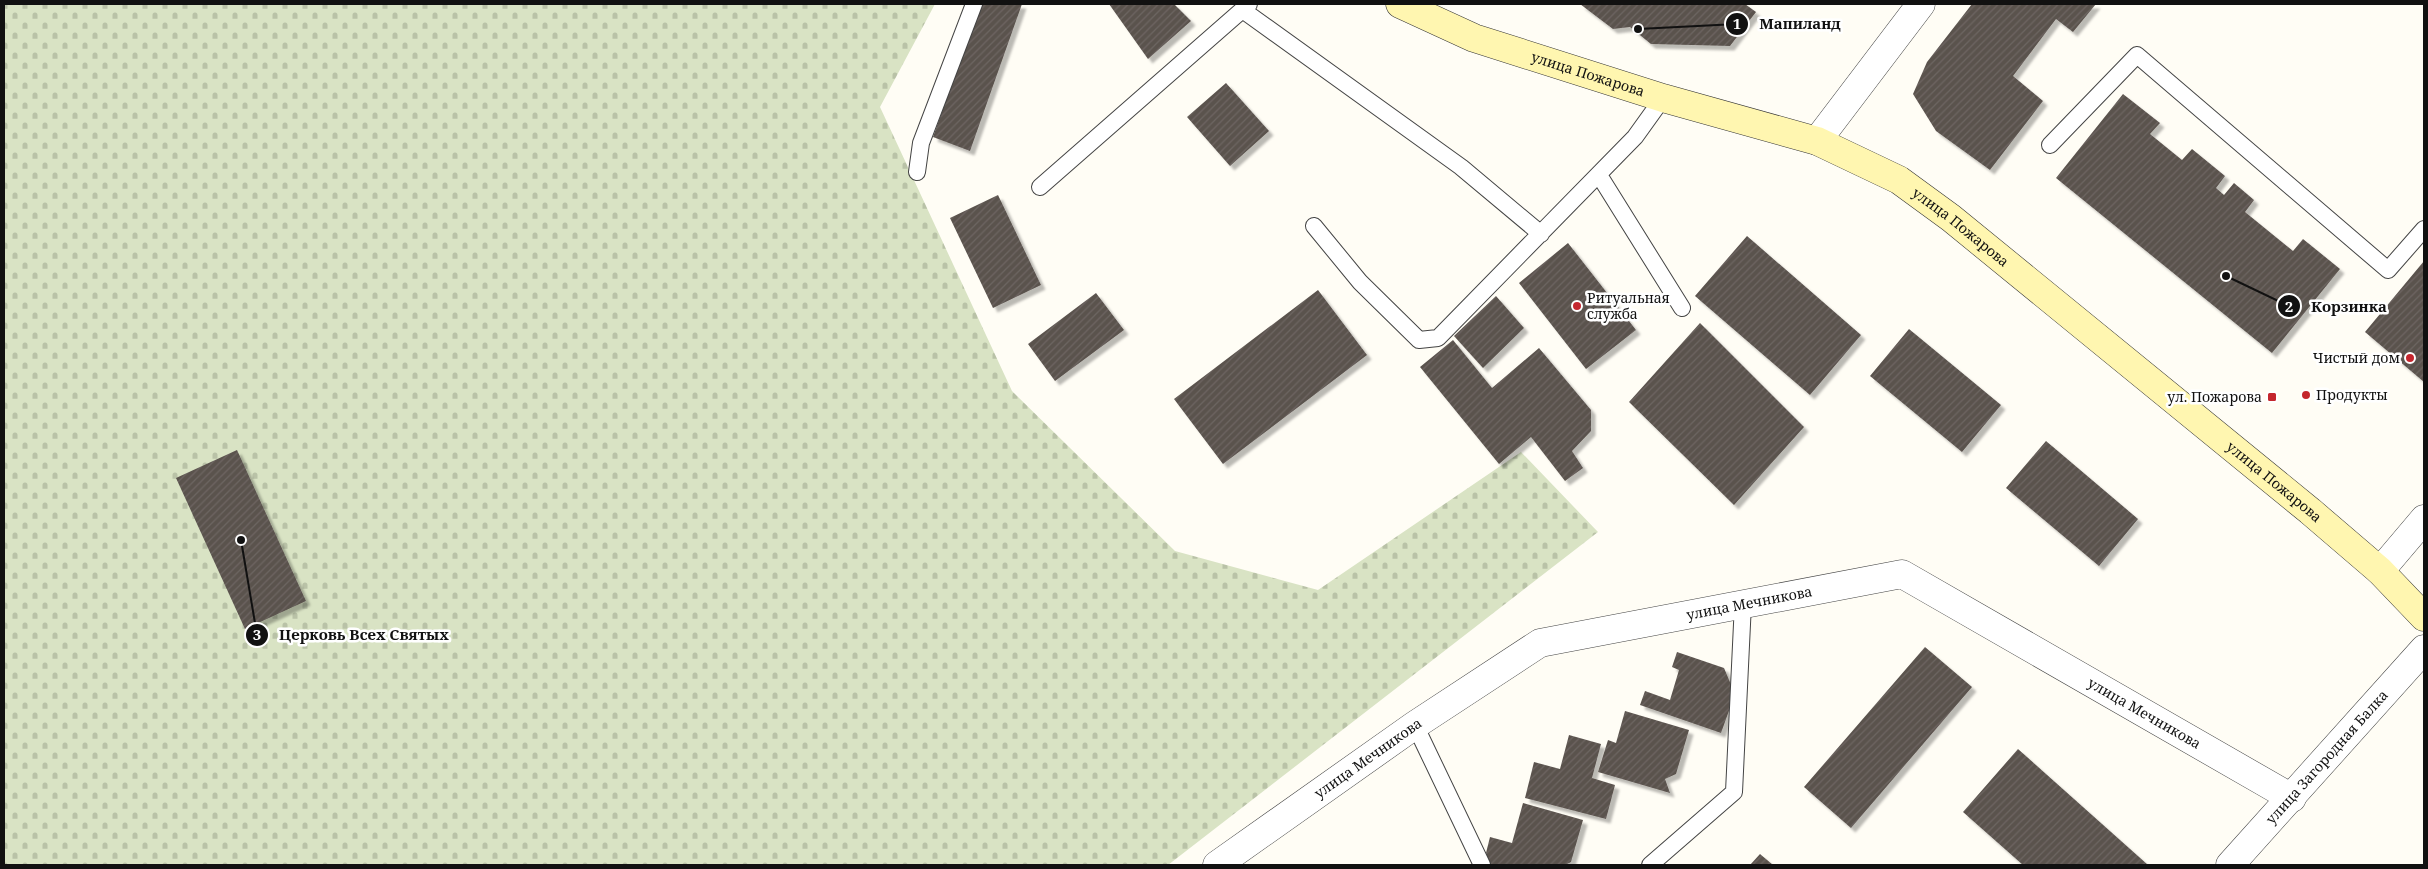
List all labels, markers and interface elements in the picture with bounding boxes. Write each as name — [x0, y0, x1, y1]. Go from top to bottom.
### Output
callout: Мапиланд — [1724, 9, 1850, 39]
text: 1 — [1733, 13, 1741, 33]
text: Мапиланд — [1759, 13, 1841, 33]
street label: улица Пожарова — [1529, 47, 1647, 101]
street label: улица Пожарова — [1909, 183, 2013, 271]
place label: Ритуальная служба — [1587, 288, 1670, 323]
callout: Корзинка — [2276, 291, 2397, 321]
text: 2 — [2285, 296, 2293, 316]
text: Корзинка — [2311, 296, 2387, 316]
marker: Ритуальная служба — [1571, 300, 1583, 312]
place label: Чистый дом — [2313, 348, 2400, 367]
marker: Чистый дом — [2404, 352, 2416, 364]
place label: Продукты — [2316, 385, 2388, 404]
place label: ул. Пожарова — [2167, 387, 2262, 406]
marker: Продукты — [2300, 389, 2312, 401]
marker: ул. Пожарова — [2266, 391, 2278, 403]
street label: улица Пожарова — [2223, 437, 2326, 526]
street label: улица Мечникова — [1685, 581, 1814, 624]
callout: Церковь Всех Святых — [245, 620, 459, 650]
text: 3 — [253, 624, 261, 644]
text: Церковь Всех Святых — [279, 624, 449, 644]
street label: улица Мечникова — [2085, 673, 2205, 753]
street label: улица Загородная Балка — [2261, 686, 2392, 828]
street label: улица Мечникова — [1310, 713, 1425, 802]

